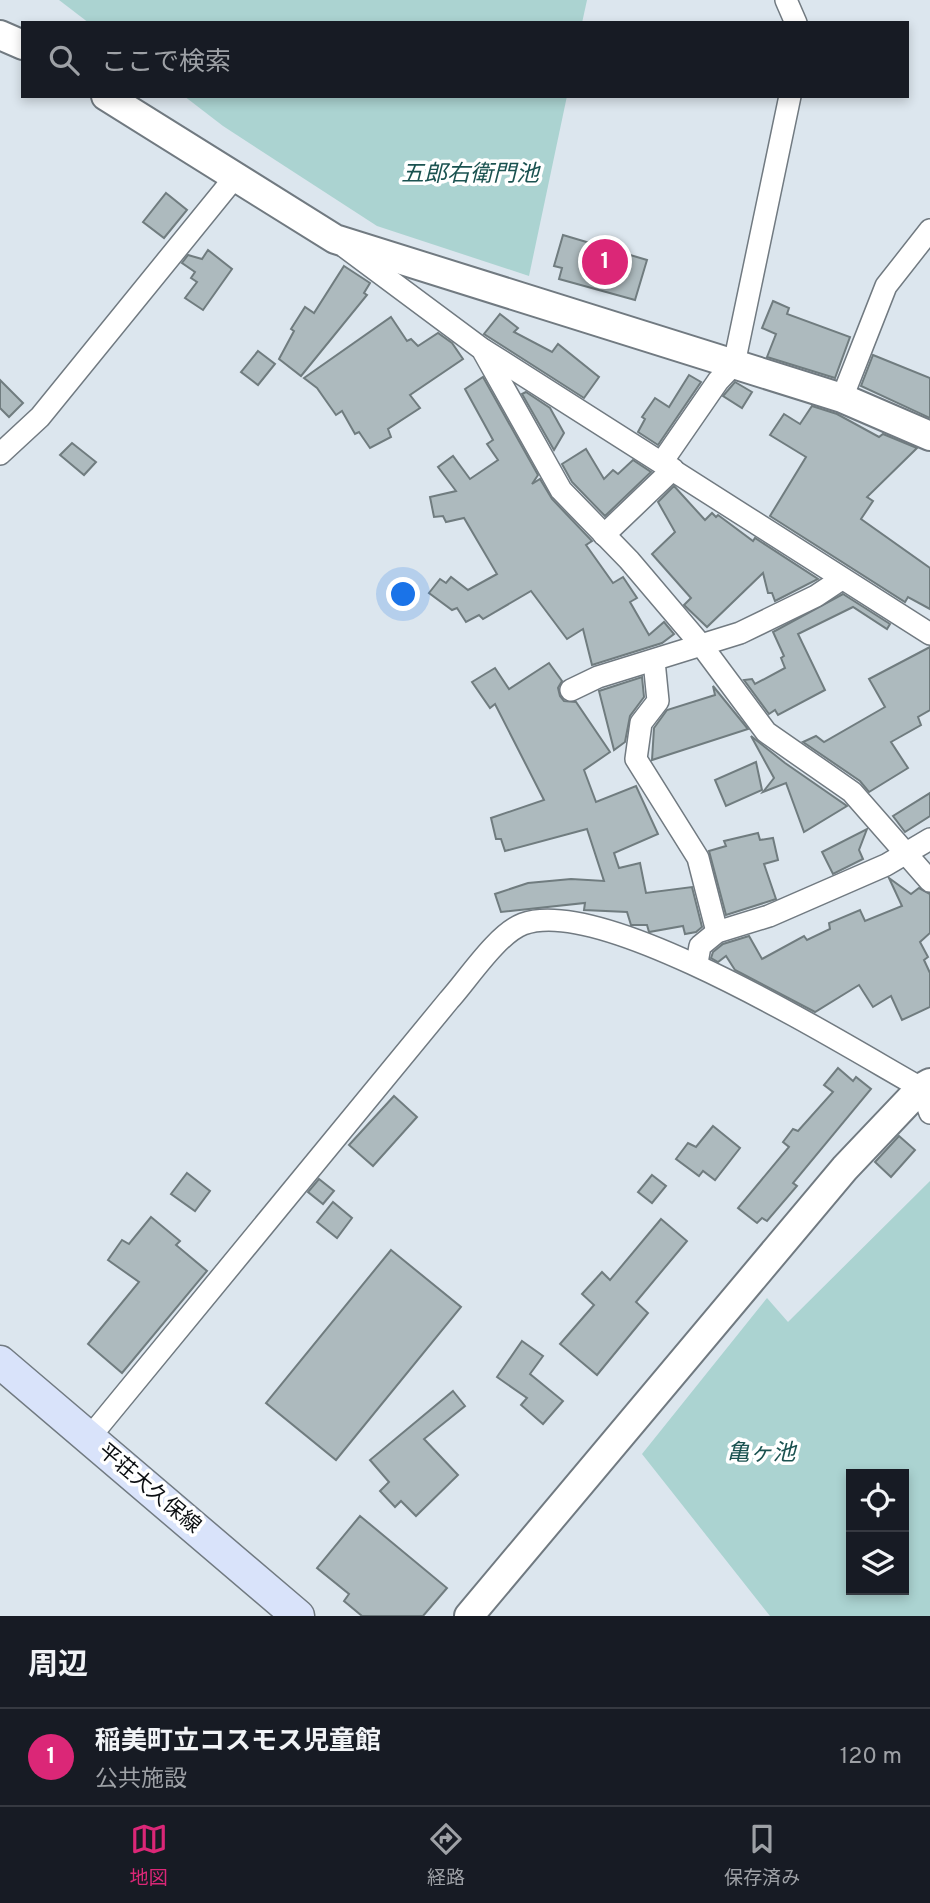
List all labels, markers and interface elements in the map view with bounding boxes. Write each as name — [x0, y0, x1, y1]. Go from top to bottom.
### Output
search box — [21, 21, 909, 98]
icon: search — [45, 41, 83, 79]
text: ここで検索 — [101, 47, 231, 80]
water label: 五郎右衛門池 — [401, 161, 541, 190]
pin: 1 — [582, 236, 628, 288]
your location — [386, 577, 420, 611]
street label: 平荘大久保線 — [92, 1438, 206, 1540]
water label: 亀ヶ池 — [727, 1440, 798, 1469]
map controls — [846, 1469, 909, 1595]
button: locate — [846, 1469, 909, 1532]
button: layers — [846, 1532, 909, 1595]
text: 周辺 — [28, 1648, 88, 1685]
text: 稲美町立コスモス児童館 — [95, 1726, 381, 1759]
text: 1 — [46, 1743, 56, 1772]
text: 120 m — [840, 1743, 902, 1772]
text: 公共施設 — [95, 1766, 187, 1795]
tab: 地図 — [130, 1820, 168, 1891]
tab: 経路 — [427, 1820, 465, 1891]
tab: 保存済み — [724, 1820, 800, 1891]

